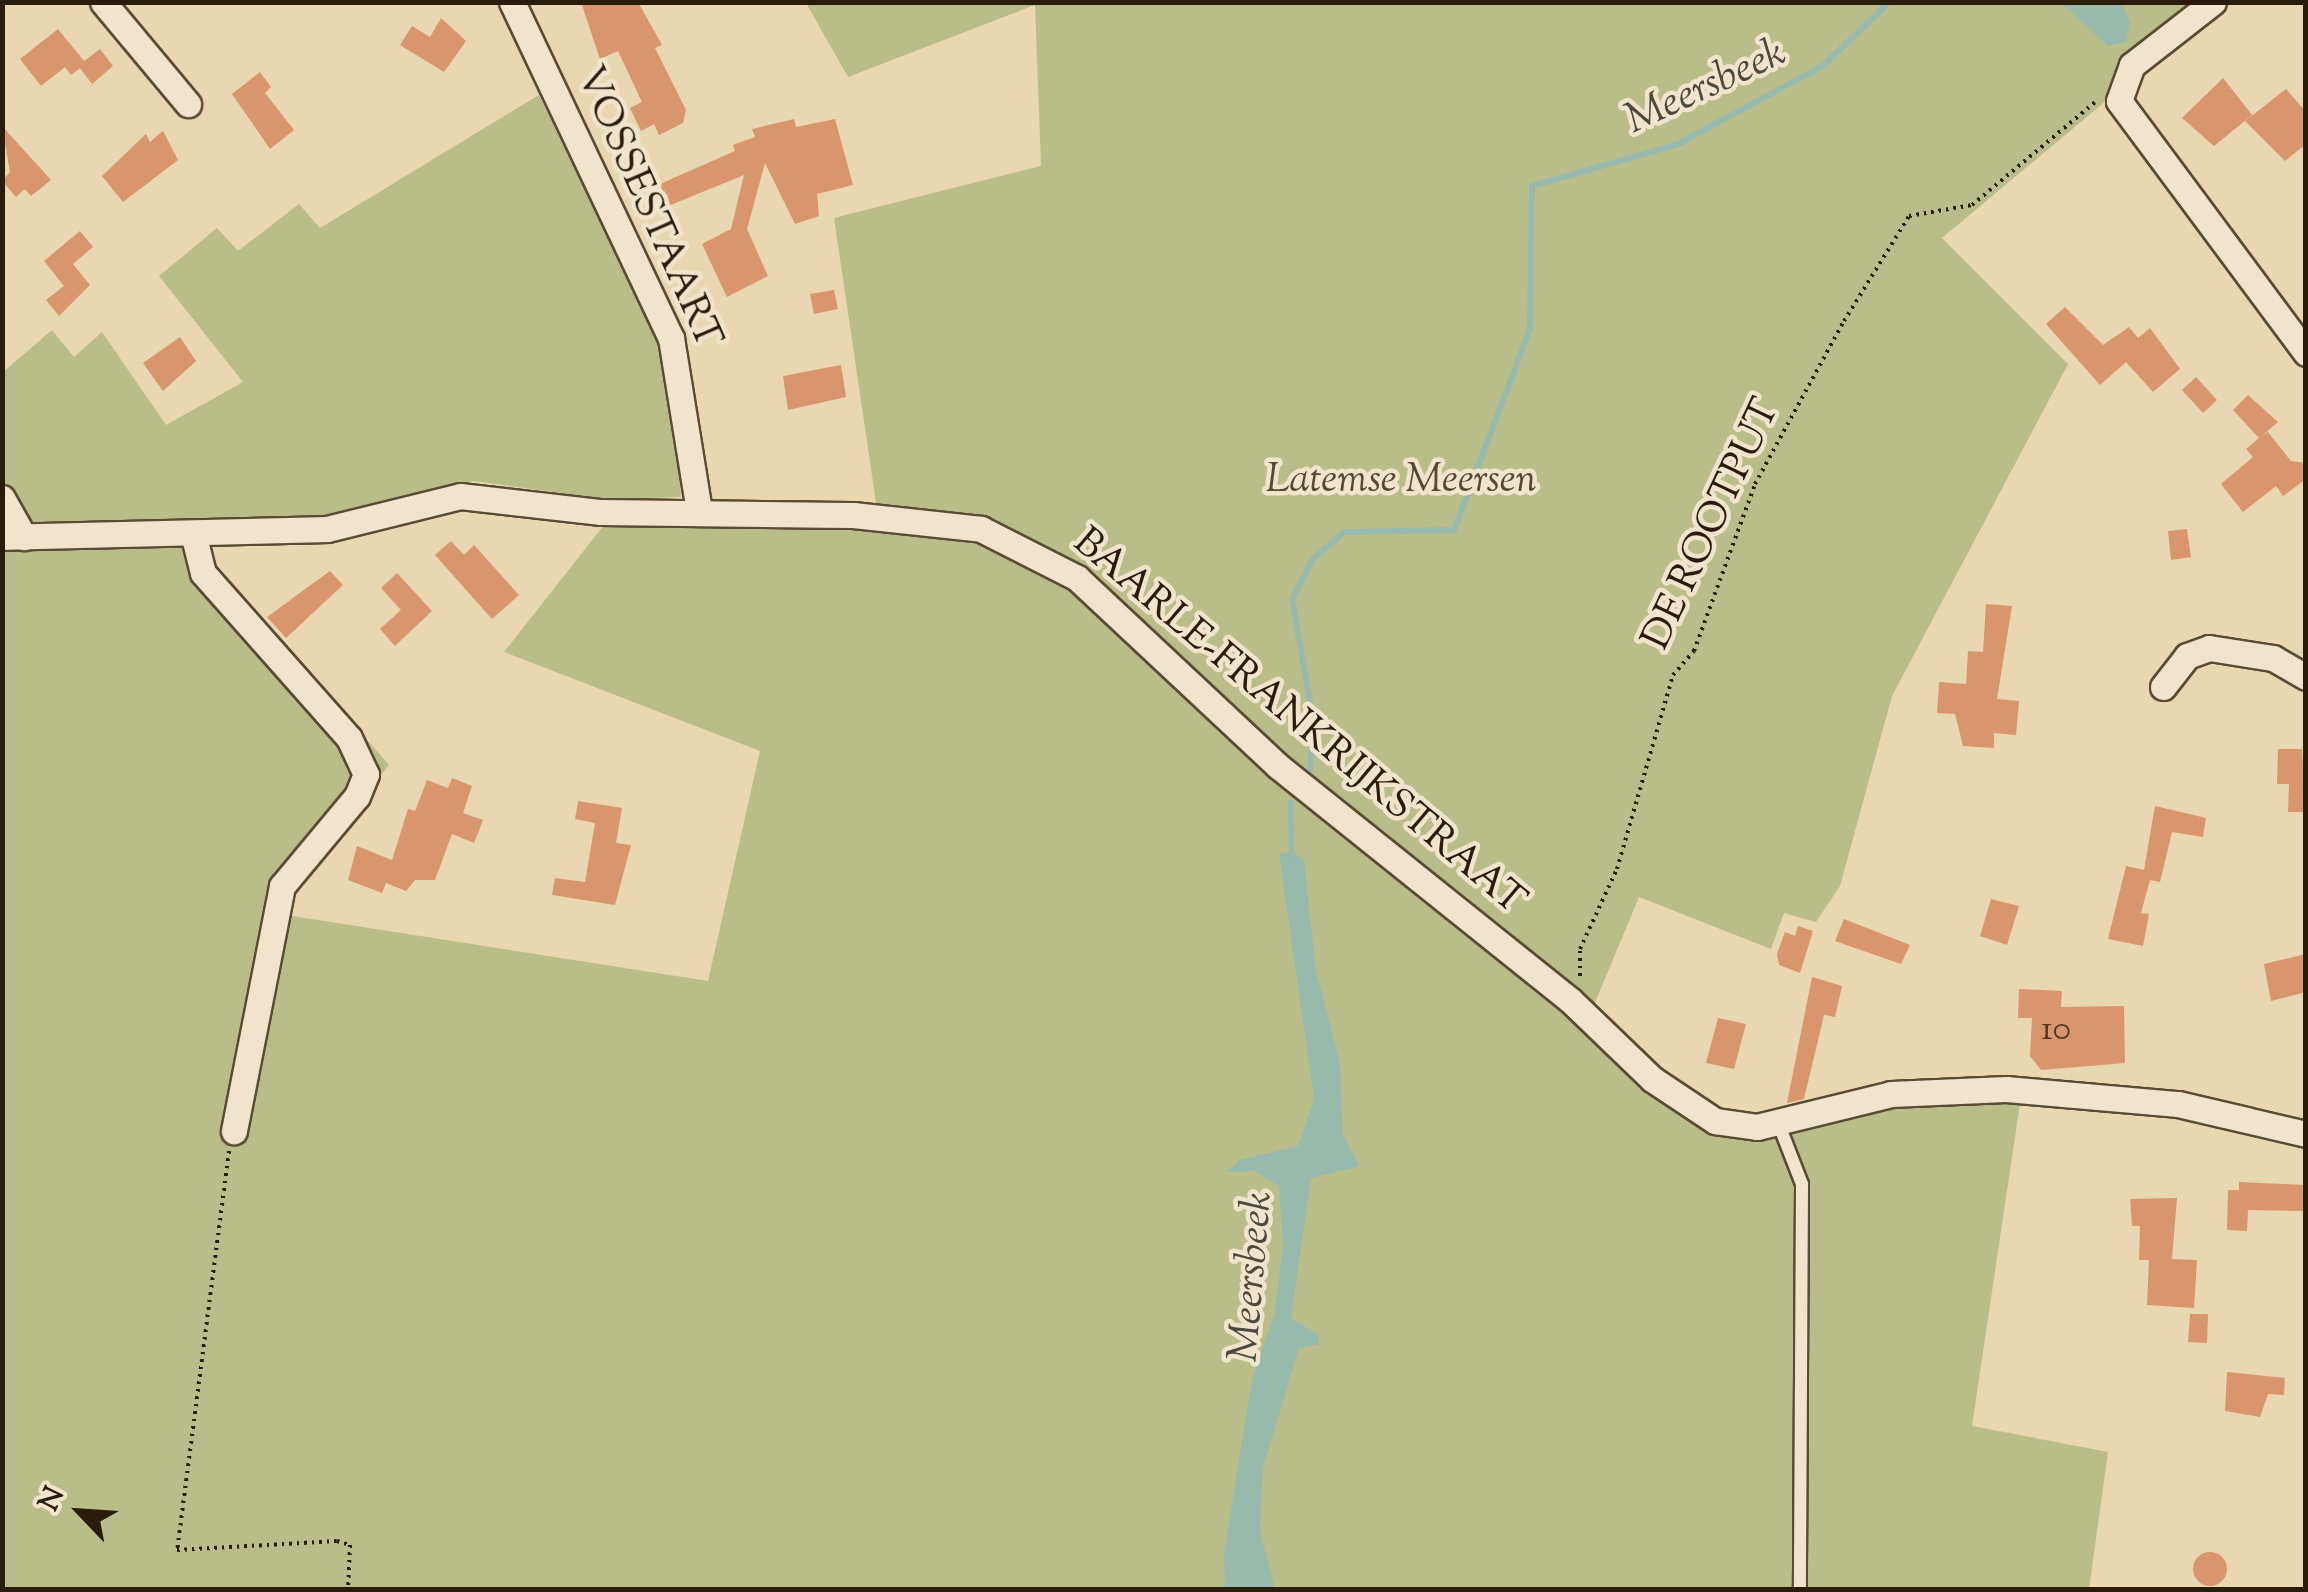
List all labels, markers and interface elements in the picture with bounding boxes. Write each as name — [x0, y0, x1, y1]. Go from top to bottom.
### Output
water label: Meersbeek — [1618, 29, 1794, 147]
street label: VOSSESTAART — [563, 59, 731, 357]
street label: DE ROOTPUT — [1634, 392, 1792, 658]
park label: Latemse Meersen — [1265, 458, 1537, 506]
street label: BAARLE-FRANKRIJKSTRAAT — [1062, 520, 1534, 926]
house number: 10 — [2041, 1010, 2071, 1052]
water label: Meersbeek — [1220, 1190, 1286, 1364]
north arrow — [30, 1462, 130, 1562]
text: N — [30, 1481, 76, 1518]

